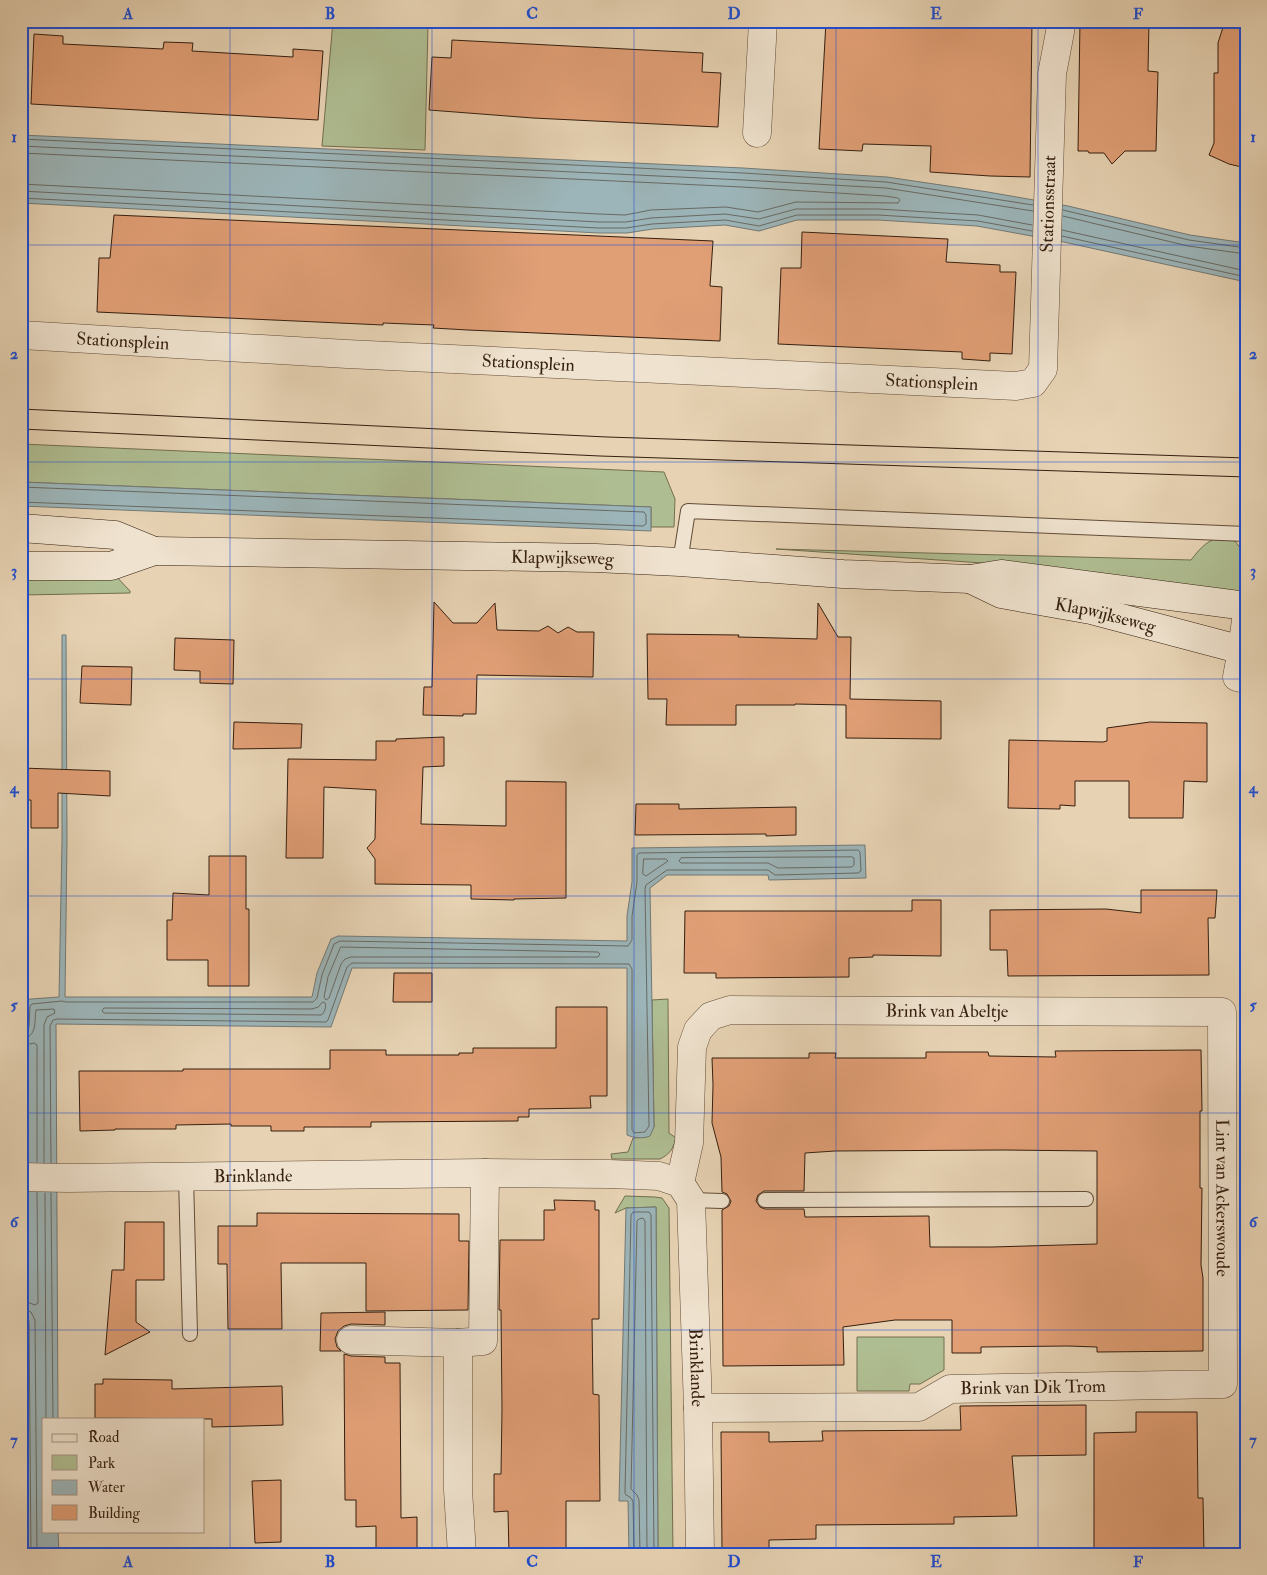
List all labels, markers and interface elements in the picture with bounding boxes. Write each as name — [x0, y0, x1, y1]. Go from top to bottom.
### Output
text: A — [122, 4, 134, 24]
text: B — [325, 4, 335, 24]
text: C — [526, 4, 538, 24]
text: D — [727, 4, 741, 24]
text: E — [930, 4, 942, 24]
text: F — [1133, 4, 1143, 24]
text: 1 — [11, 127, 17, 147]
text: 1 — [1250, 127, 1256, 147]
street label: Stationsstraat — [1036, 155, 1062, 253]
street label: Stationsplein — [76, 327, 170, 356]
text: 2 — [10, 344, 18, 364]
text: 2 — [1249, 344, 1257, 364]
street label: Stationsplein — [481, 349, 575, 377]
street label: Stationsplein — [885, 369, 979, 396]
street label: Klapwijkseweg — [511, 546, 616, 571]
text: 3 — [11, 561, 17, 581]
text: 3 — [1250, 561, 1256, 581]
street label: Klapwijkseweg — [1053, 593, 1159, 639]
text: 4 — [9, 778, 20, 798]
text: 4 — [1248, 778, 1259, 798]
text: 5 — [10, 995, 18, 1015]
text: 5 — [1249, 995, 1257, 1015]
street label: Brink van Abeltje — [885, 1000, 1009, 1023]
street label: Lint van Ackerswoude — [1210, 1119, 1234, 1277]
street label: Brinklande — [213, 1164, 293, 1188]
text: 6 — [10, 1212, 20, 1232]
text: 6 — [1249, 1212, 1259, 1232]
street label: Brinklande — [683, 1328, 709, 1408]
street label: Brink van Dik Trom — [960, 1375, 1106, 1400]
legend — [42, 1418, 205, 1532]
text: Road — [88, 1428, 120, 1447]
text: 7 — [10, 1430, 18, 1450]
text: 7 — [1249, 1430, 1257, 1450]
text: Park — [88, 1454, 115, 1473]
text: Water — [87, 1478, 125, 1497]
text: Building — [88, 1504, 140, 1523]
text: A — [122, 1552, 134, 1572]
text: B — [325, 1552, 335, 1572]
text: C — [526, 1552, 538, 1572]
text: D — [727, 1552, 741, 1572]
text: E — [930, 1552, 942, 1572]
text: F — [1133, 1552, 1143, 1572]

